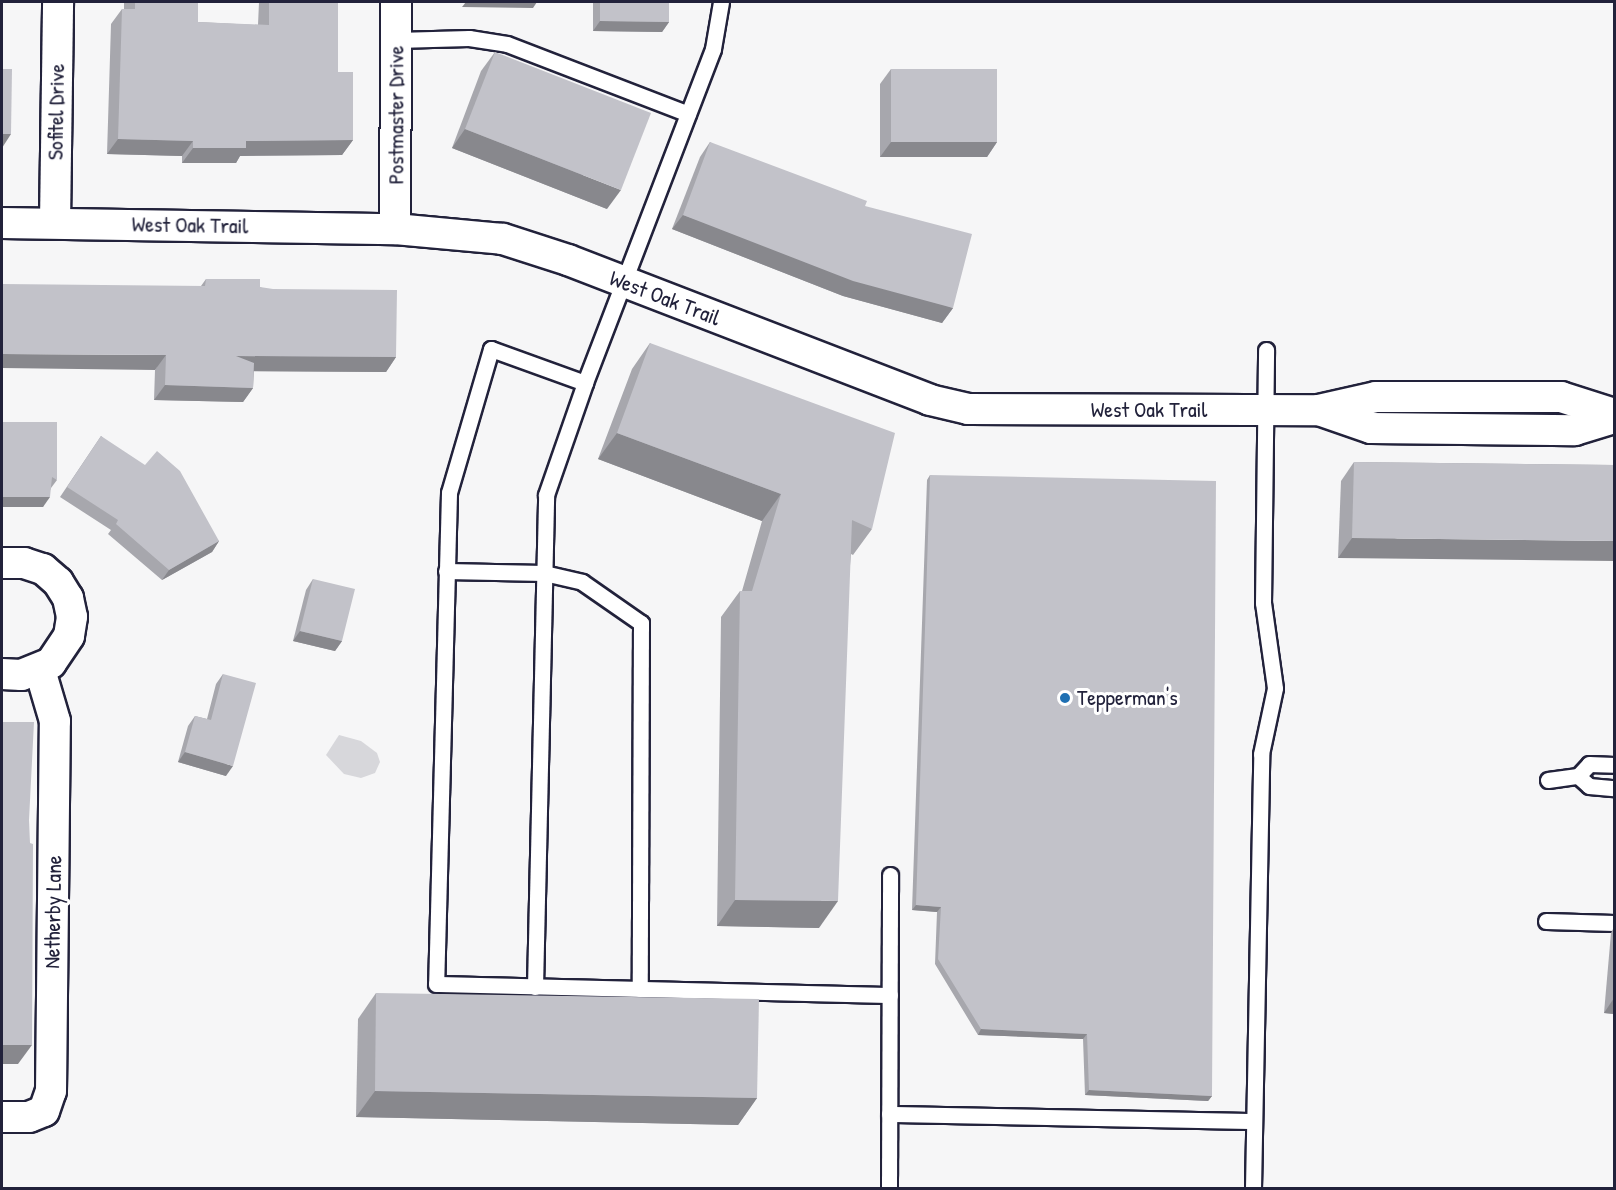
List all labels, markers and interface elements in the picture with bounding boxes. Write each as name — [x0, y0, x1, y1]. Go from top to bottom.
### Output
street label: Postmaster Drive — [383, 46, 409, 184]
street label: Sofitel Drive — [42, 64, 70, 160]
street label: West Oak Trail — [131, 211, 249, 239]
street label: West Oak Trail — [606, 265, 724, 331]
street label: West Oak Trail — [1091, 397, 1207, 423]
place label: Tepperman's — [1077, 685, 1178, 711]
marker: Tepperman's — [1058, 691, 1072, 705]
street label: Netherby Lane — [39, 855, 67, 969]

